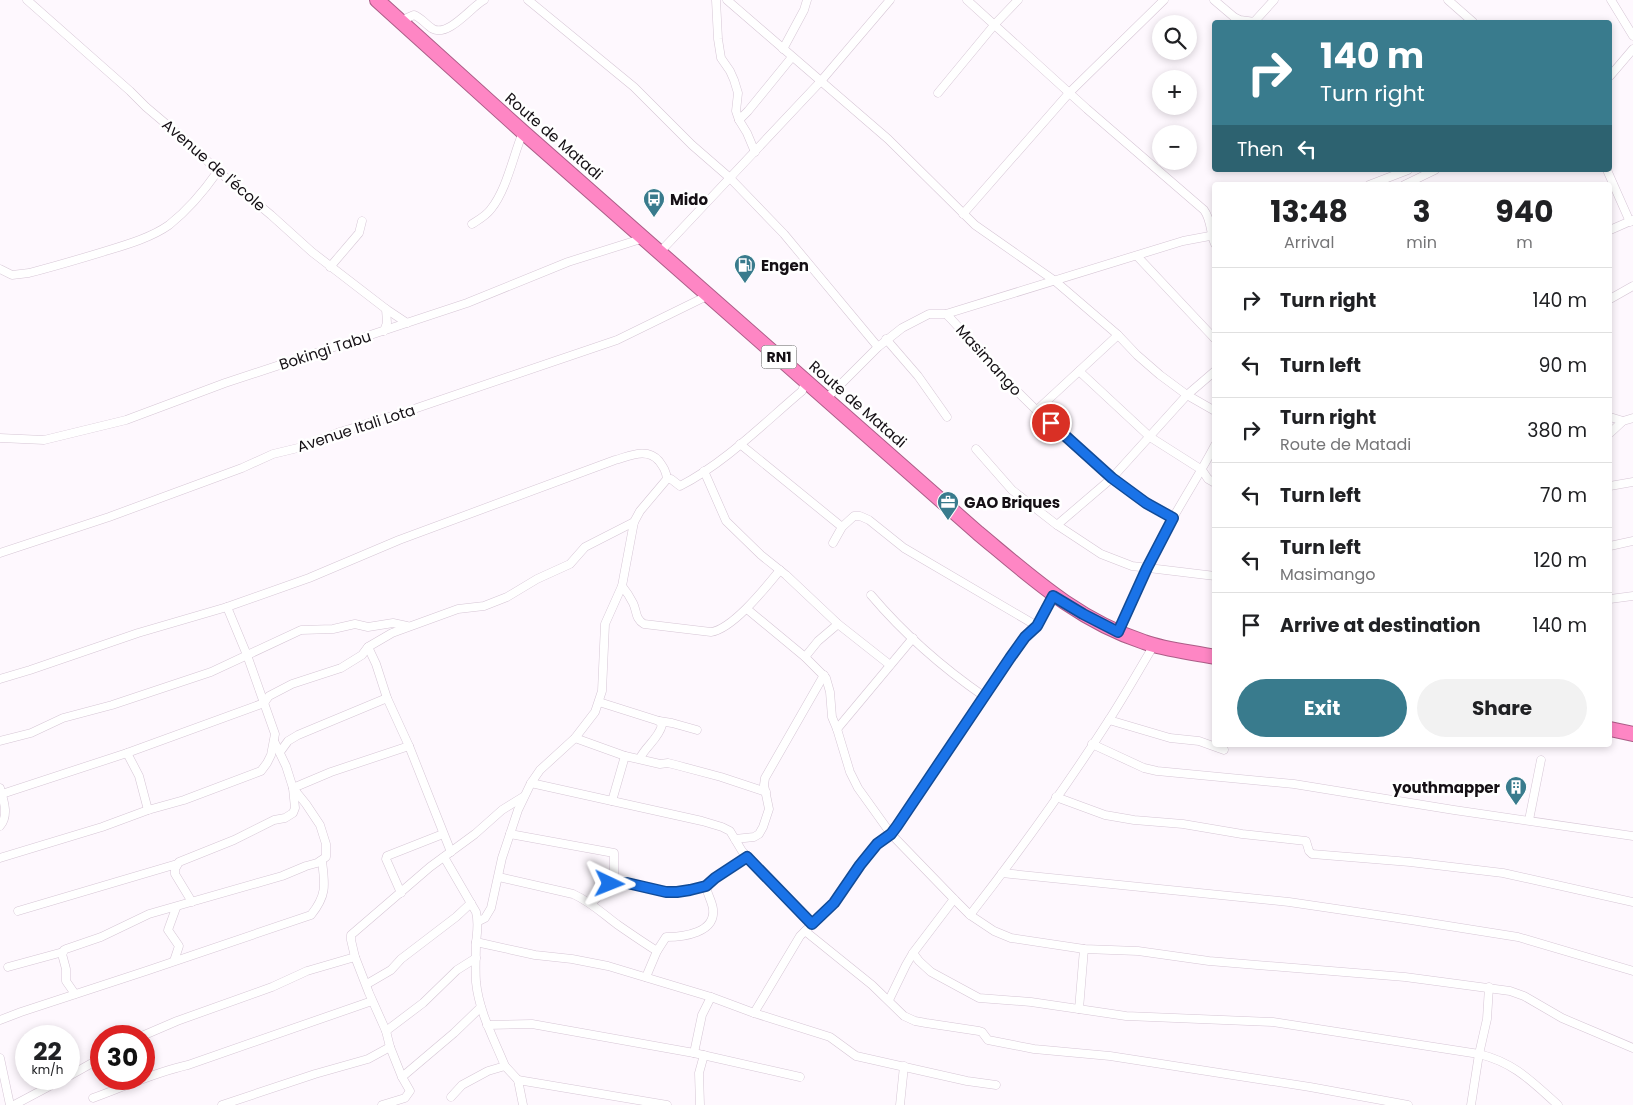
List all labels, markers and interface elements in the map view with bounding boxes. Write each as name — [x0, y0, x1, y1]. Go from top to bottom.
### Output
map controls — [1152, 15, 1197, 170]
button: search — [1152, 15, 1197, 60]
text: 140 m — [1320, 31, 1424, 80]
icon: right — [1237, 40, 1302, 105]
button: + — [1152, 70, 1197, 115]
text: Turn right — [1320, 78, 1425, 109]
street label: Route de Matadi — [501, 88, 607, 184]
street label: Avenue de l'école — [158, 114, 270, 216]
button: − — [1152, 125, 1197, 170]
icon: left — [1293, 135, 1321, 163]
text: Then — [1237, 136, 1283, 163]
bus stop icon: Mido — [642, 187, 666, 218]
place label: Mido — [670, 189, 708, 210]
text: 13:48 — [1270, 190, 1348, 233]
text: 3 — [1413, 190, 1431, 233]
text: 940 — [1495, 190, 1554, 233]
text: Arrival — [1284, 231, 1334, 254]
text: min — [1406, 231, 1437, 254]
text: m — [1516, 231, 1533, 254]
fuel station icon: Engen — [733, 253, 757, 284]
place label: Engen — [761, 255, 809, 276]
icon: right — [1237, 286, 1265, 314]
text: Turn right — [1280, 287, 1376, 314]
text: 140 m — [1532, 287, 1587, 314]
street label: Masimango — [951, 320, 1027, 400]
street label: Bokingi Tabu — [276, 325, 374, 375]
road number: RN1 — [762, 346, 796, 368]
icon: left — [1237, 351, 1265, 379]
text: Turn left — [1280, 352, 1361, 379]
text: 90 m — [1538, 352, 1587, 379]
street label: Route de Matadi — [805, 356, 911, 452]
street label: Avenue Itali Lota — [294, 399, 418, 457]
pin — [1030, 402, 1072, 444]
text: Turn right — [1280, 404, 1376, 431]
icon: arrive — [1037, 409, 1065, 437]
icon: right — [1237, 416, 1265, 444]
text: 380 m — [1527, 417, 1587, 444]
text: Route de Matadi — [1280, 433, 1411, 456]
icon: left — [1237, 481, 1265, 509]
text: Turn left — [1280, 482, 1361, 509]
text: 70 m — [1540, 482, 1587, 509]
office icon: GAO Briques — [936, 490, 960, 521]
place label: GAO Briques — [964, 492, 1060, 513]
text: Turn left — [1280, 534, 1361, 561]
icon: left — [1237, 546, 1265, 574]
text: 120 m — [1533, 547, 1587, 574]
text: Masimango — [1280, 563, 1375, 586]
icon: arrive — [1237, 611, 1265, 639]
text: Arrive at destination — [1280, 612, 1481, 639]
text: 140 m — [1532, 612, 1587, 639]
button: Exit — [1237, 679, 1407, 737]
button: Share — [1417, 679, 1587, 737]
building icon: youthmapper — [1504, 775, 1528, 806]
place label: youthmapper — [1392, 777, 1501, 798]
position arrow — [583, 857, 635, 909]
speed limit sign: 30 — [90, 1025, 155, 1090]
text: 22 — [33, 1034, 62, 1069]
text: km/h — [32, 1061, 63, 1078]

